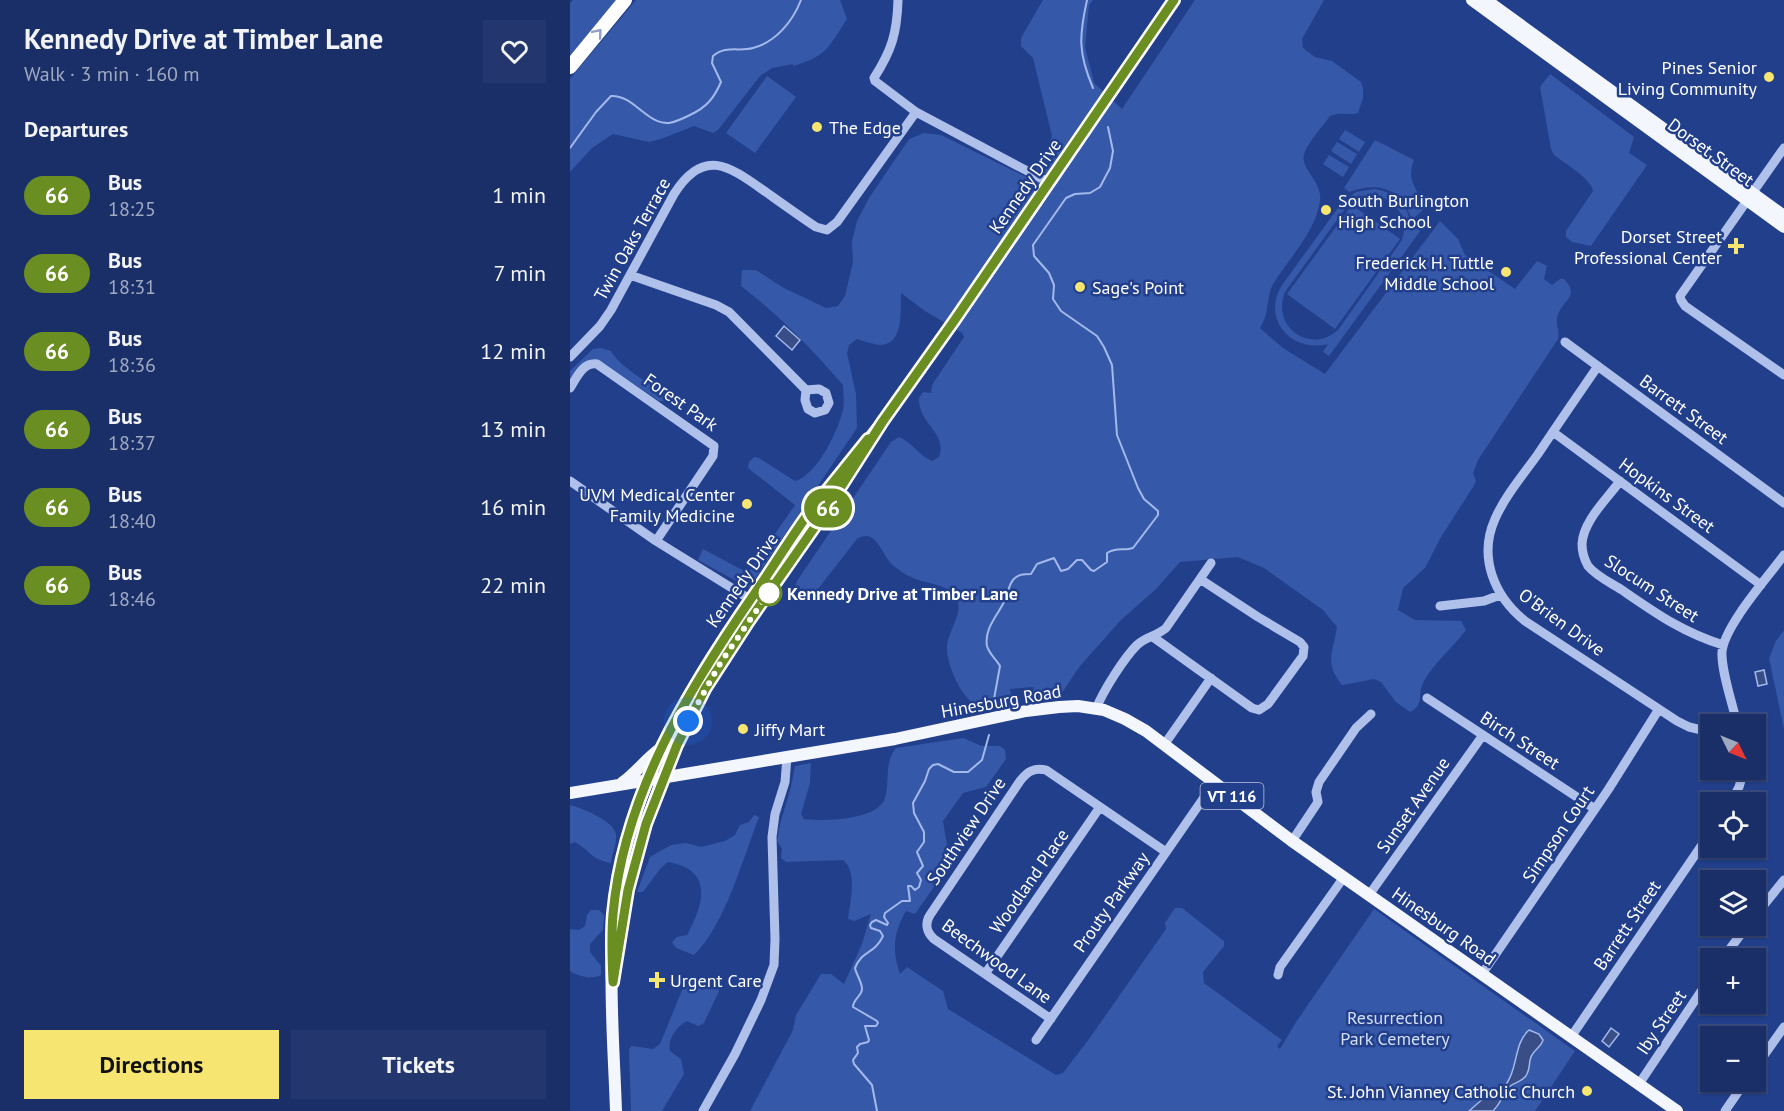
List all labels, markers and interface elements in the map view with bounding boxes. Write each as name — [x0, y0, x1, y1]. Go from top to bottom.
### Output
text: Kennedy Drive at Timber Lane — [24, 20, 383, 57]
button: heart — [483, 20, 546, 83]
one-way arrow — [590, 29, 601, 40]
place label: Pines Senior Living Community — [1618, 56, 1758, 100]
text: Walk · 3 min · 160 m — [24, 61, 200, 87]
marker: Pines Senior Living Community — [1762, 70, 1776, 84]
street label: Dorset Street — [1663, 113, 1759, 191]
text: Departures — [24, 115, 128, 143]
place label: The Edge — [829, 116, 901, 139]
marker: The Edge — [810, 120, 824, 134]
street label: Kennedy Drive — [984, 134, 1066, 238]
text: Bus — [108, 168, 142, 196]
street label: Twin Oaks Terrace — [589, 174, 675, 304]
text: 1 min — [492, 181, 546, 209]
text: 66 — [45, 182, 69, 209]
place label: South Burlington High School — [1338, 189, 1469, 233]
text: 18:25 — [108, 196, 156, 222]
marker: South Burlington High School — [1319, 203, 1333, 217]
place label: Dorset Street Professional Center — [1574, 225, 1722, 269]
marker: Dorset Street Professional Center — [1727, 237, 1745, 255]
text: Bus — [108, 246, 142, 274]
place label: Frederick H. Tuttle Middle School — [1355, 251, 1495, 295]
text: 7 min — [494, 259, 546, 287]
text: 66 — [45, 260, 69, 287]
marker: Frederick H. Tuttle Middle School — [1499, 265, 1513, 279]
text: 18:31 — [108, 274, 156, 300]
place label: Sage's Point — [1092, 276, 1184, 299]
marker: Sage's Point — [1073, 280, 1087, 294]
text: Bus — [108, 324, 142, 352]
text: 12 min — [480, 337, 546, 365]
text: 66 — [45, 338, 69, 365]
text: 18:36 — [108, 352, 156, 378]
street label: Forest Park — [639, 368, 723, 436]
street label: Barrett Street — [1635, 369, 1733, 449]
text: Bus — [108, 402, 142, 430]
text: 13 min — [480, 415, 546, 443]
text: 66 — [45, 416, 69, 443]
text: 18:37 — [108, 430, 156, 456]
street label: Hopkins Street — [1614, 452, 1720, 538]
text: Bus — [108, 480, 142, 508]
place label: UVM Medical Center Family Medicine — [579, 483, 735, 527]
line badge: 66 — [801, 488, 855, 528]
text: 16 min — [480, 493, 546, 521]
text: 66 — [45, 494, 69, 521]
text: 66 — [816, 495, 840, 522]
marker: UVM Medical Center Family Medicine — [740, 497, 754, 511]
text: 18:40 — [108, 508, 156, 534]
street label: Kennedy Drive — [701, 528, 783, 632]
street label: Slocum Street — [1601, 549, 1703, 627]
text: Bus — [108, 558, 142, 586]
text: 22 min — [480, 571, 546, 599]
text: 66 — [45, 572, 69, 599]
marker: Kennedy Drive at Timber Lane — [756, 580, 782, 606]
place label: Kennedy Drive at Timber Lane — [787, 582, 1018, 605]
street label: O'Brien Drive — [1514, 583, 1610, 661]
text: 18:46 — [108, 586, 156, 612]
street label: Hinesburg Road — [939, 679, 1063, 723]
your location — [673, 706, 703, 736]
street label: Birch Street — [1476, 706, 1564, 774]
north arrow — [1700, 714, 1766, 780]
map controls — [1700, 714, 1766, 1092]
place label: Jiffy Mart — [754, 718, 825, 741]
marker: Jiffy Mart — [736, 722, 750, 736]
street label: Sunset Avenue — [1371, 752, 1455, 858]
street label: Southview Drive — [921, 773, 1011, 889]
street label: Simpson Court — [1517, 781, 1599, 887]
road number: VT 116 — [1200, 783, 1264, 809]
button: locate — [1700, 792, 1766, 858]
street label: Woodland Place — [984, 824, 1074, 938]
street label: Prouty Parkway — [1068, 847, 1154, 957]
button: layers — [1700, 870, 1766, 936]
street label: Barrett Street — [1588, 876, 1666, 974]
street label: Hinesburg Road — [1388, 882, 1500, 970]
street label: Beechwood Lane — [938, 913, 1056, 1009]
button: + — [1700, 948, 1766, 1014]
place label: Urgent Care — [670, 969, 762, 992]
marker: Urgent Care — [648, 971, 666, 989]
street label: Iby Street — [1631, 985, 1691, 1059]
park label: Resurrection Park Cemetery — [1340, 1006, 1450, 1050]
button: − — [1700, 1026, 1766, 1092]
button: Directions — [24, 1030, 279, 1099]
button: Tickets — [291, 1030, 546, 1099]
place label: St. John Vianney Catholic Church — [1327, 1080, 1575, 1103]
marker: St. John Vianney Catholic Church — [1580, 1084, 1594, 1098]

